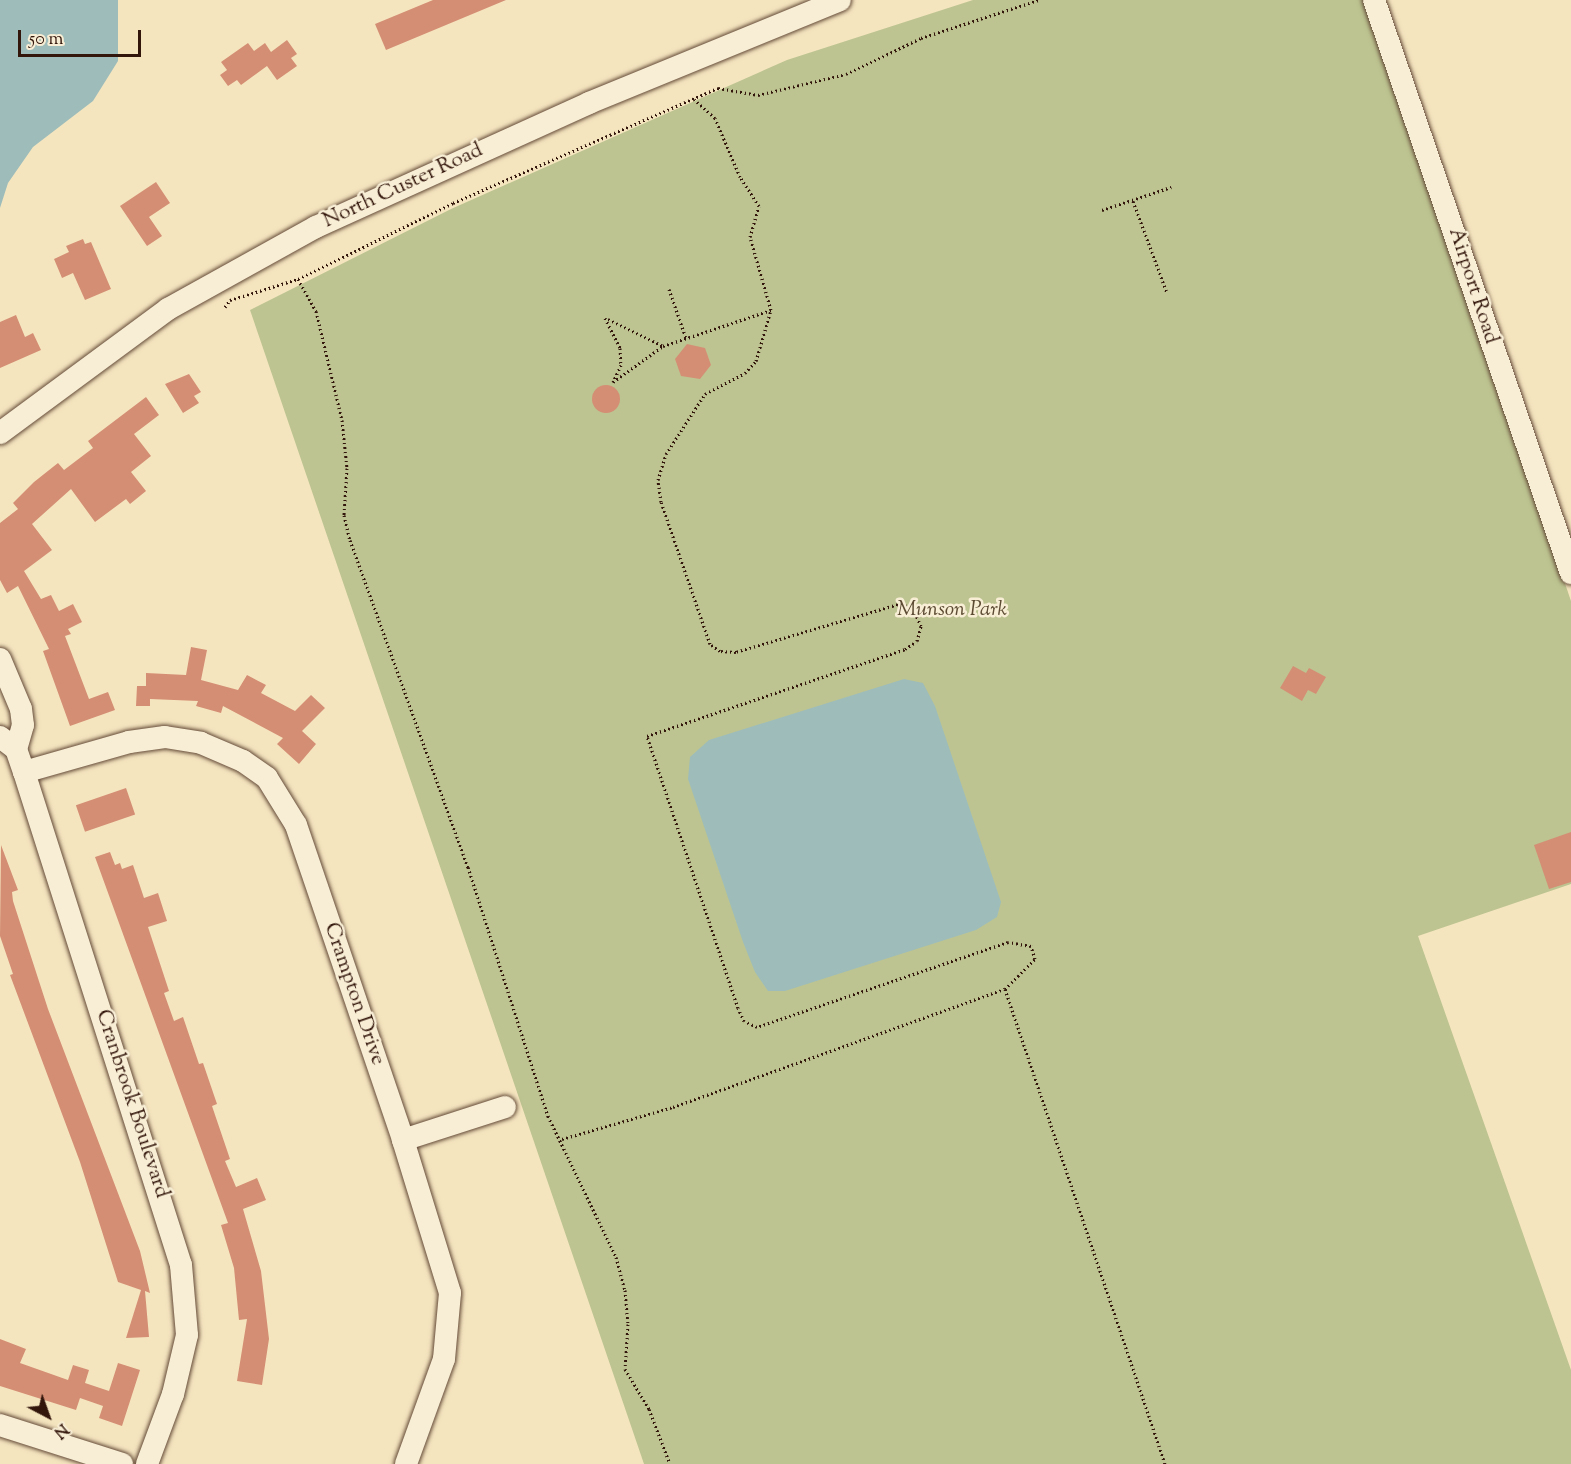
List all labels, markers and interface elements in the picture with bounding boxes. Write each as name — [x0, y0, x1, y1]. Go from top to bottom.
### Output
scale bar — [21, 18, 144, 56]
text: 50 m — [29, 27, 63, 53]
street label: North Custer Road — [319, 138, 487, 234]
street label: Airport Road — [1442, 225, 1504, 347]
park label: Munson Park — [897, 597, 1007, 623]
street label: Crampton Drive — [318, 919, 390, 1069]
street label: Cranbrook Boulevard — [90, 1007, 174, 1201]
north arrow — [18, 1386, 78, 1446]
text: N — [48, 1417, 73, 1443]

